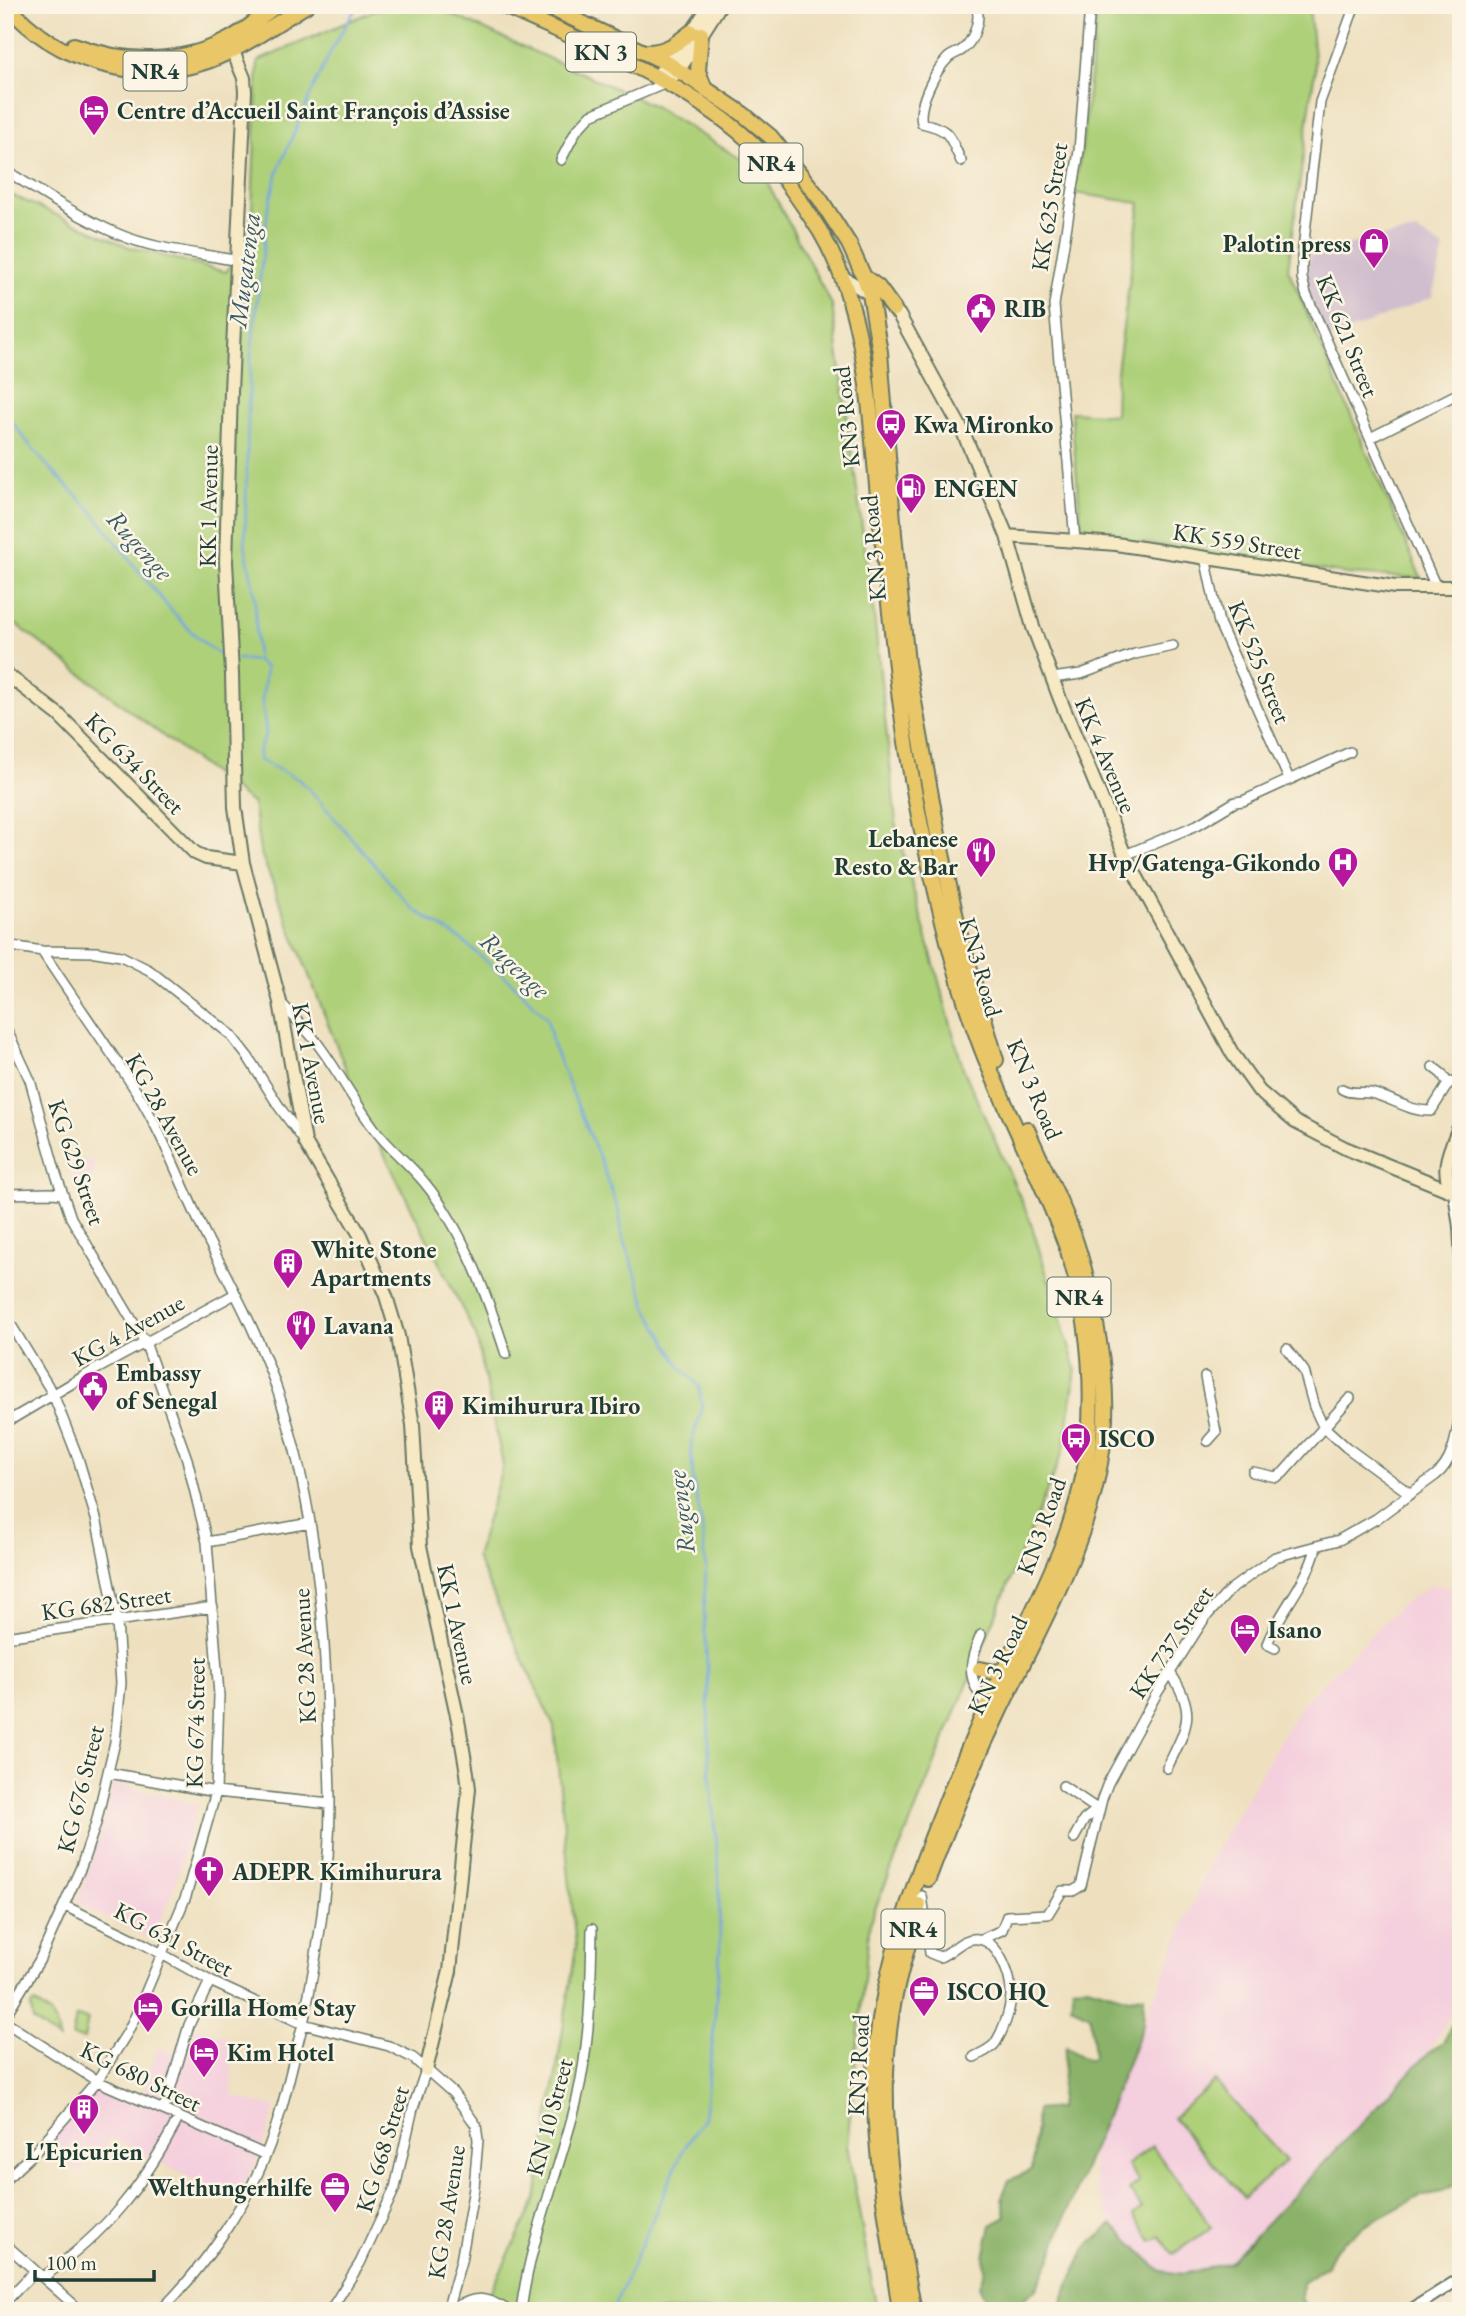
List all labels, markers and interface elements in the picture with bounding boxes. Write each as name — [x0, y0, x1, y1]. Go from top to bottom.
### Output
road number: KN 3 — [566, 32, 636, 72]
road number: NR4 — [124, 52, 186, 90]
hotel icon: Centre d’Accueil Saint François d’Assise — [77, 93, 111, 137]
place label: Centre d’Accueil Saint François d’Assise — [117, 95, 510, 126]
street label: KK 625 Street — [1024, 140, 1075, 273]
road number: NR4 — [740, 144, 802, 182]
water label: Mugatenga — [220, 211, 268, 331]
shop icon: Palotin press — [1357, 226, 1391, 270]
place label: Palotin press — [1223, 228, 1351, 259]
street label: KK 621 Street — [1309, 270, 1387, 402]
public building icon: RIB — [964, 291, 998, 335]
place label: RIB — [1004, 293, 1046, 324]
street label: KN3 Road — [825, 364, 867, 469]
bus stop icon: Kwa Mironko — [874, 407, 908, 451]
place label: Kwa Mironko — [914, 409, 1053, 440]
street label: KK 1 Avenue — [191, 444, 225, 568]
fuel station icon: ENGEN — [894, 471, 928, 515]
place label: ENGEN — [934, 473, 1018, 504]
street label: KN 3 Road — [853, 493, 893, 603]
water label: Rugenge — [99, 502, 182, 588]
street label: KK 559 Street — [1171, 516, 1304, 567]
street label: KK 525 Street — [1221, 596, 1299, 728]
street label: KK 4 Avenue — [1068, 692, 1144, 818]
street label: KG 634 Street — [78, 705, 192, 821]
place label: Lebanese Resto & Bar — [834, 823, 958, 882]
restaurant icon: Lebanese Resto & Bar — [964, 835, 998, 879]
hospital icon: Hvp/Gatenga-Gikondo — [1326, 845, 1360, 889]
place label: Hvp/Gatenga-Gikondo — [1088, 847, 1320, 879]
street label: KN3 Road — [952, 914, 1010, 1021]
water label: Rugenge — [473, 924, 558, 1007]
street label: KK 1 Avenue — [285, 1000, 339, 1126]
street label: KN 3 Road — [1000, 1034, 1070, 1145]
street label: KG 28 Avenue — [119, 1047, 211, 1181]
street label: KG 629 Street — [41, 1095, 113, 1229]
place label: White Stone Apartments — [310, 1234, 436, 1293]
building icon: White Stone Apartments — [271, 1246, 305, 1290]
road number: NR4 — [1048, 1278, 1110, 1316]
street label: KG 4 Avenue — [66, 1286, 190, 1374]
restaurant icon: Lavana — [284, 1308, 318, 1352]
place label: Lavana — [324, 1310, 394, 1341]
place label: Embassy of Senegal — [116, 1357, 218, 1417]
public building icon: Embassy of Senegal — [76, 1369, 110, 1413]
building icon: Kimihurura Ibiro — [422, 1388, 456, 1432]
place label: Kimihurura Ibiro — [462, 1390, 640, 1421]
bus stop icon: ISCO — [1059, 1421, 1093, 1465]
place label: ISCO — [1099, 1423, 1155, 1454]
water label: Rugenge — [659, 1467, 703, 1556]
street label: KN3 Road — [1009, 1472, 1073, 1579]
street label: KK 1 Avenue — [430, 1561, 486, 1687]
street label: KG 682 Street — [39, 1578, 173, 1627]
street label: KK 737 Street — [1122, 1579, 1220, 1704]
street label: KG 28 Avenue — [285, 1588, 323, 1724]
street label: KN 3 Road — [960, 1609, 1035, 1720]
hotel icon: Isano — [1228, 1612, 1262, 1656]
place label: Isano — [1268, 1614, 1322, 1645]
street label: KG 674 Street — [178, 1657, 212, 1789]
street label: KG 676 Street — [49, 1721, 111, 1856]
church icon: ADEPR Kimihurura — [192, 1854, 226, 1898]
place label: ADEPR Kimihurura — [231, 1856, 442, 1887]
street label: KG 631 Street — [109, 1895, 239, 1984]
road number: NR4 — [881, 1910, 944, 1948]
office icon: ISCO HQ — [907, 1974, 941, 2018]
place label: ISCO HQ — [947, 1976, 1050, 2007]
hotel icon: Gorilla Home Stay — [131, 1990, 165, 2034]
place label: Gorilla Home Stay — [171, 1992, 356, 2024]
street label: KN3 Road — [840, 2012, 876, 2117]
street label: KG 680 Street — [75, 2033, 207, 2119]
hotel icon: Kim Hotel — [187, 2035, 221, 2079]
place label: Kim Hotel — [227, 2037, 335, 2068]
street label: KN 10 Street — [518, 2054, 580, 2179]
street label: KG 668 Street — [348, 2082, 416, 2216]
building icon: L'Epicurien — [67, 2092, 101, 2136]
place label: L'Epicurien — [25, 2136, 143, 2167]
street label: KG 28 Avenue — [420, 2143, 472, 2281]
office icon: Welthungerhilfe — [318, 2170, 352, 2214]
place label: Welthungerhilfe — [148, 2172, 312, 2204]
scale bar — [35, 2239, 154, 2283]
text: 100 m — [46, 2249, 97, 2276]

